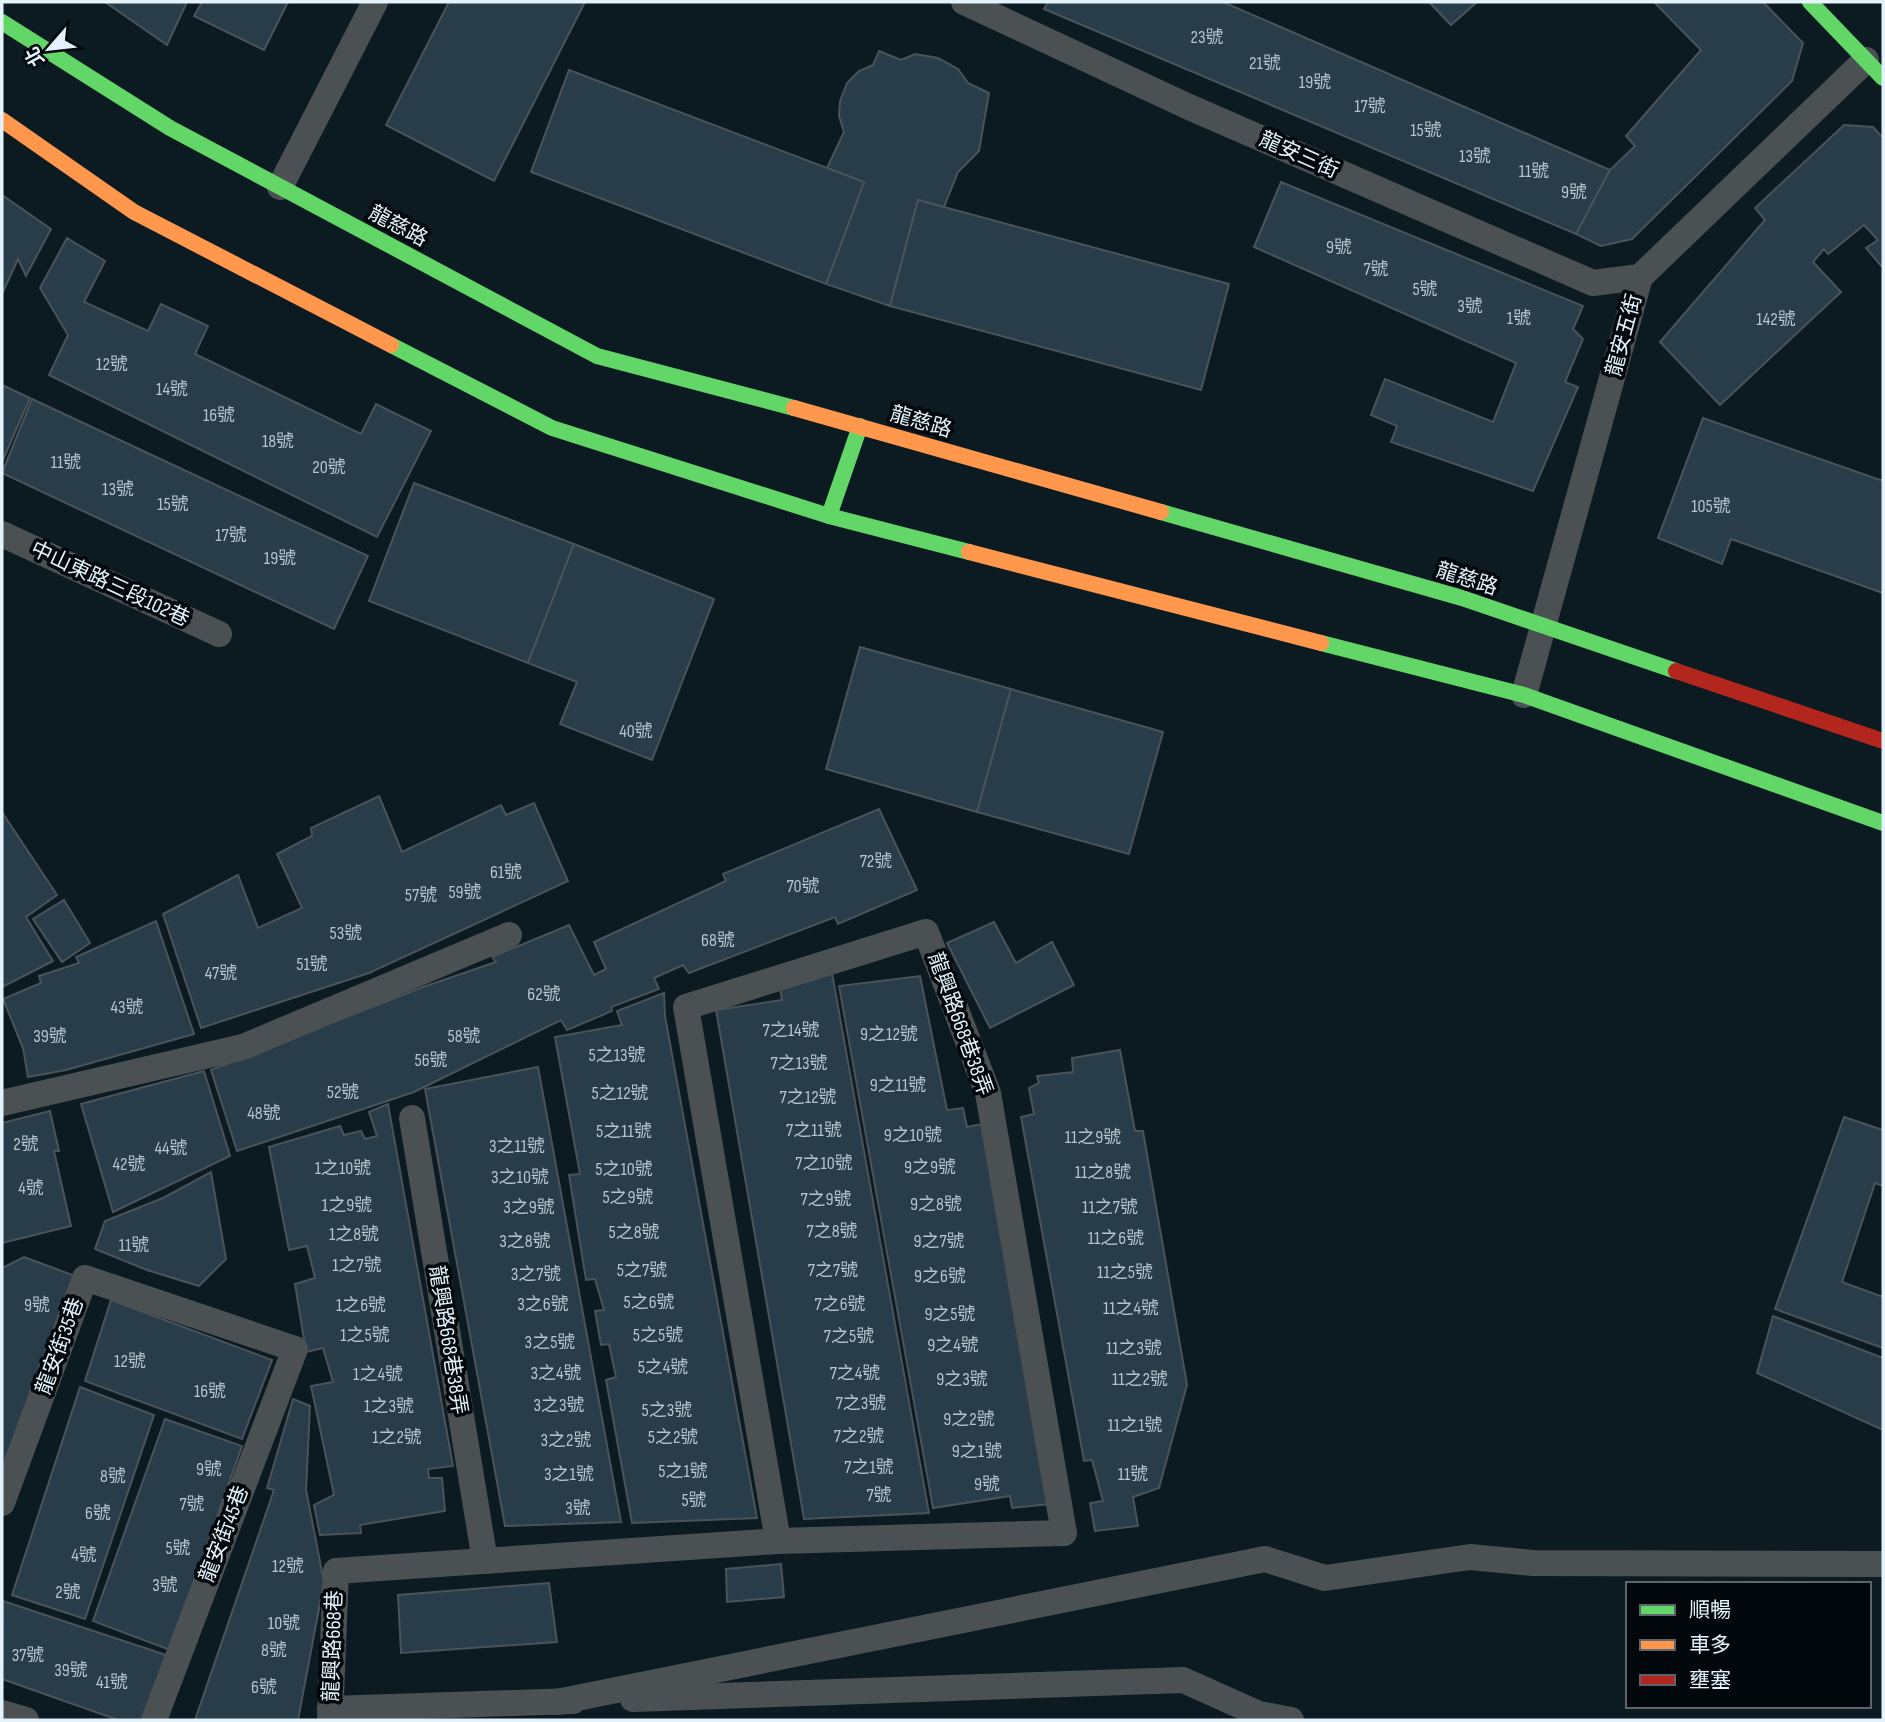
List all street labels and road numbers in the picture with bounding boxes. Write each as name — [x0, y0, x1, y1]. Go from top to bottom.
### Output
street label: 龍安三街 — [1256, 126, 1342, 184]
street label: 龍慈路 — [364, 200, 432, 252]
street label: 龍安五街 — [1601, 291, 1647, 379]
street label: 龍慈路 — [887, 401, 955, 443]
street label: 中山東路三段102巷 — [27, 536, 193, 632]
street label: 龍慈路 — [1433, 557, 1501, 601]
street label: 龍興路668巷38弄 — [923, 949, 997, 1099]
street label: 龍興路668巷38弄 — [424, 1264, 472, 1416]
street label: 龍安街35巷 — [31, 1294, 89, 1398]
street label: 龍安街45巷 — [194, 1482, 254, 1586]
street label: 龍興路668巷 — [319, 1590, 347, 1702]

